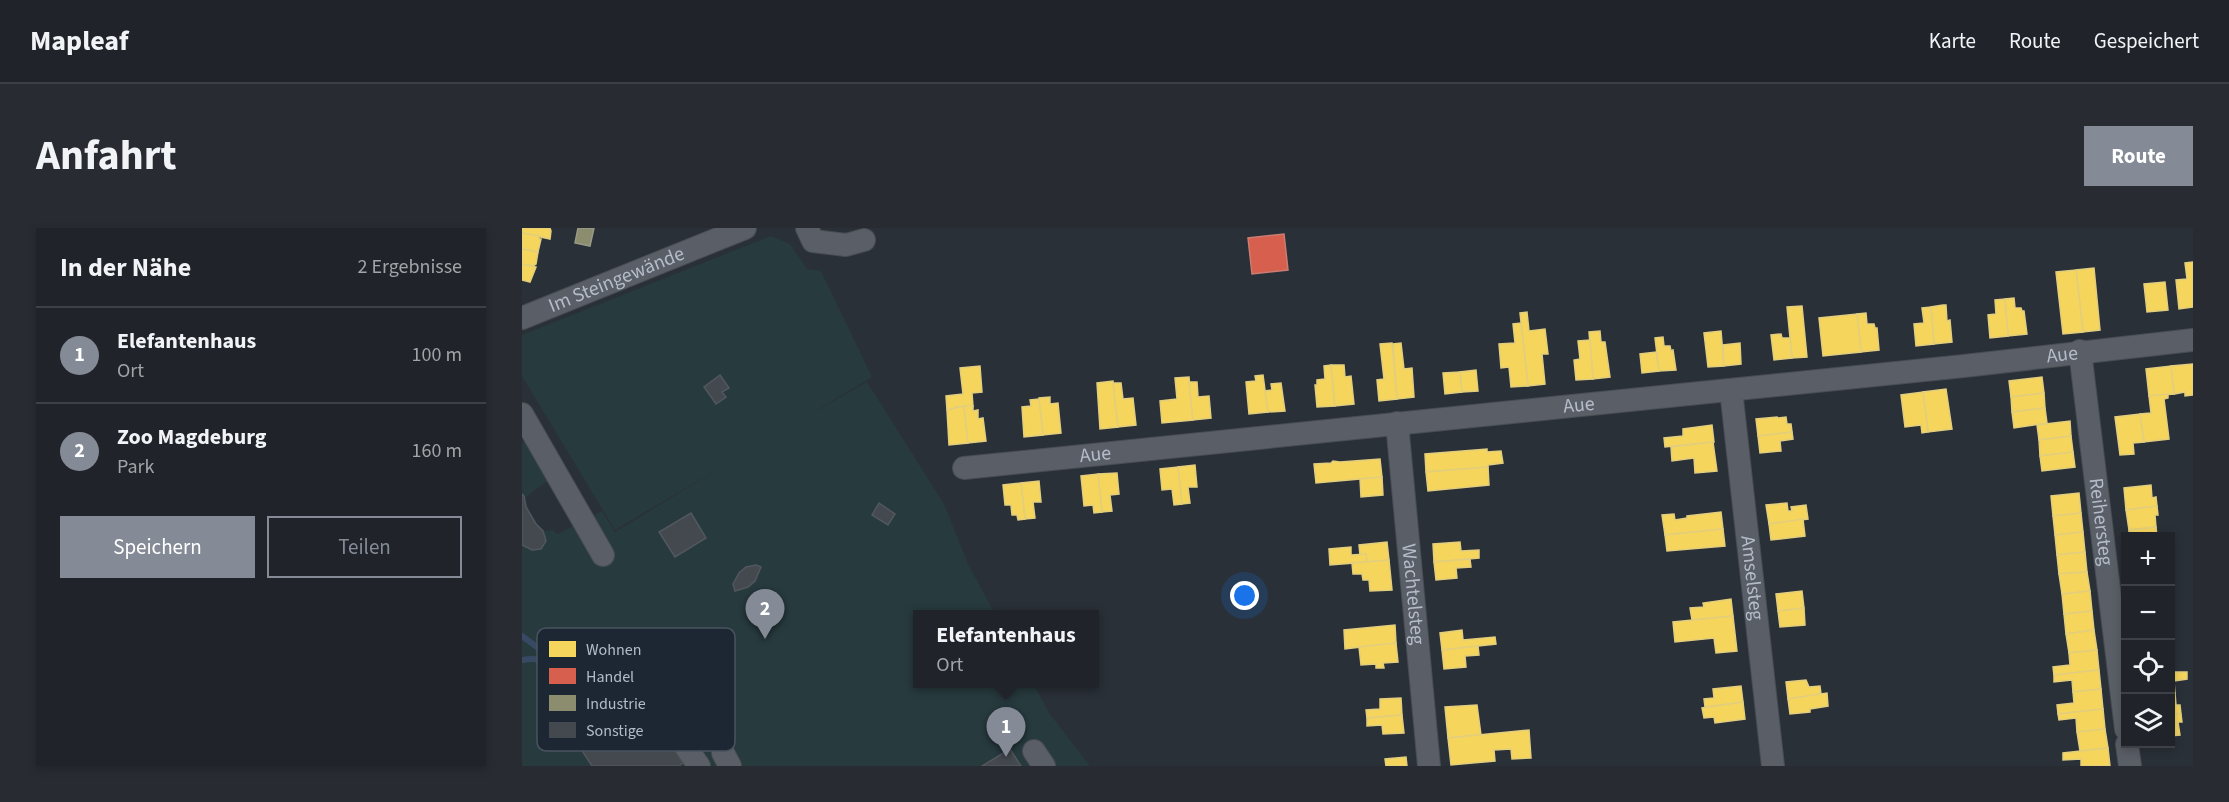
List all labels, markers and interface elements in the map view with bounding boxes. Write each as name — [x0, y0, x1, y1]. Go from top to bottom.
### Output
text: Mapleaf — [30, 21, 129, 61]
text: Karte — [1929, 26, 1976, 56]
text: Route — [2009, 26, 2061, 56]
text: Gespeichert — [2094, 26, 2199, 56]
text: Anfahrt — [36, 126, 177, 186]
button: Route — [2084, 126, 2193, 186]
street label: Im Steingewände — [544, 240, 689, 320]
text: In der Nähe — [60, 249, 191, 286]
text: 2 Ergebnisse — [357, 253, 462, 281]
text: Elefantenhaus — [117, 325, 256, 357]
street label: Aue — [2045, 339, 2080, 371]
text: 1 — [74, 341, 85, 369]
text: 100 m — [412, 341, 462, 369]
text: Ort — [117, 357, 144, 385]
street label: Aue — [1562, 390, 1596, 421]
text: Zoo Magdeburg — [117, 421, 267, 453]
text: 2 — [74, 437, 85, 465]
text: 160 m — [412, 437, 462, 465]
street label: Aue — [1078, 439, 1113, 470]
text: Park — [117, 453, 154, 481]
street label: Reihersteg — [2082, 476, 2120, 567]
button: Speichern — [60, 516, 255, 578]
button: Teilen — [267, 516, 462, 578]
map controls — [2121, 532, 2175, 748]
button: + — [2121, 532, 2175, 586]
street label: Amselsteg — [1733, 534, 1771, 622]
street label: Wachtelsteg — [1394, 542, 1432, 646]
your location — [1230, 581, 1259, 610]
button: − — [2121, 586, 2175, 640]
pin: 2 — [746, 590, 784, 639]
popup — [913, 610, 1099, 688]
text: Elefantenhaus — [936, 619, 1076, 651]
legend — [537, 628, 735, 751]
text: Wohnen — [586, 639, 641, 661]
button: locate — [2121, 640, 2175, 694]
text: Ort — [936, 651, 963, 679]
text: Handel — [586, 666, 634, 688]
text: Industrie — [586, 693, 646, 715]
button: layers — [2121, 694, 2175, 748]
pin: 1 — [986, 708, 1026, 757]
text: Sonstige — [586, 720, 644, 742]

